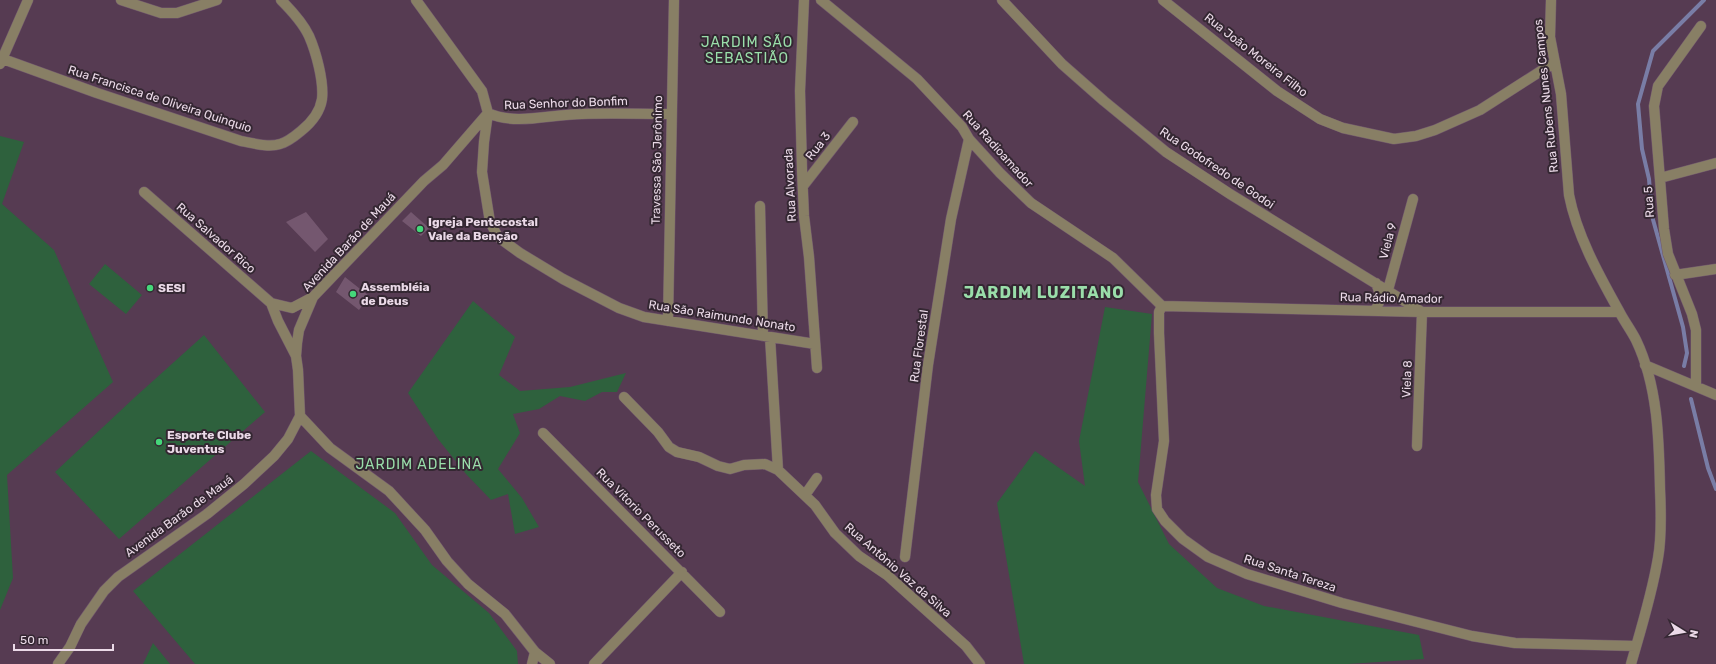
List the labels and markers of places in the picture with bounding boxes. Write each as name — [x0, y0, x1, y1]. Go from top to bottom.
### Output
place label: Igreja Pentecostal Vale da Benção — [428, 215, 538, 243]
marker: Igreja Pentecostal Vale da Benção — [415, 224, 425, 234]
place label: Assembléia de Deus — [361, 280, 430, 308]
place label: SESI — [158, 281, 186, 295]
marker: SESI — [145, 283, 155, 293]
marker: Assembléia de Deus — [348, 289, 358, 299]
place label: Esporte Clube Juventus — [167, 428, 251, 456]
marker: Esporte Clube Juventus — [154, 437, 164, 447]

